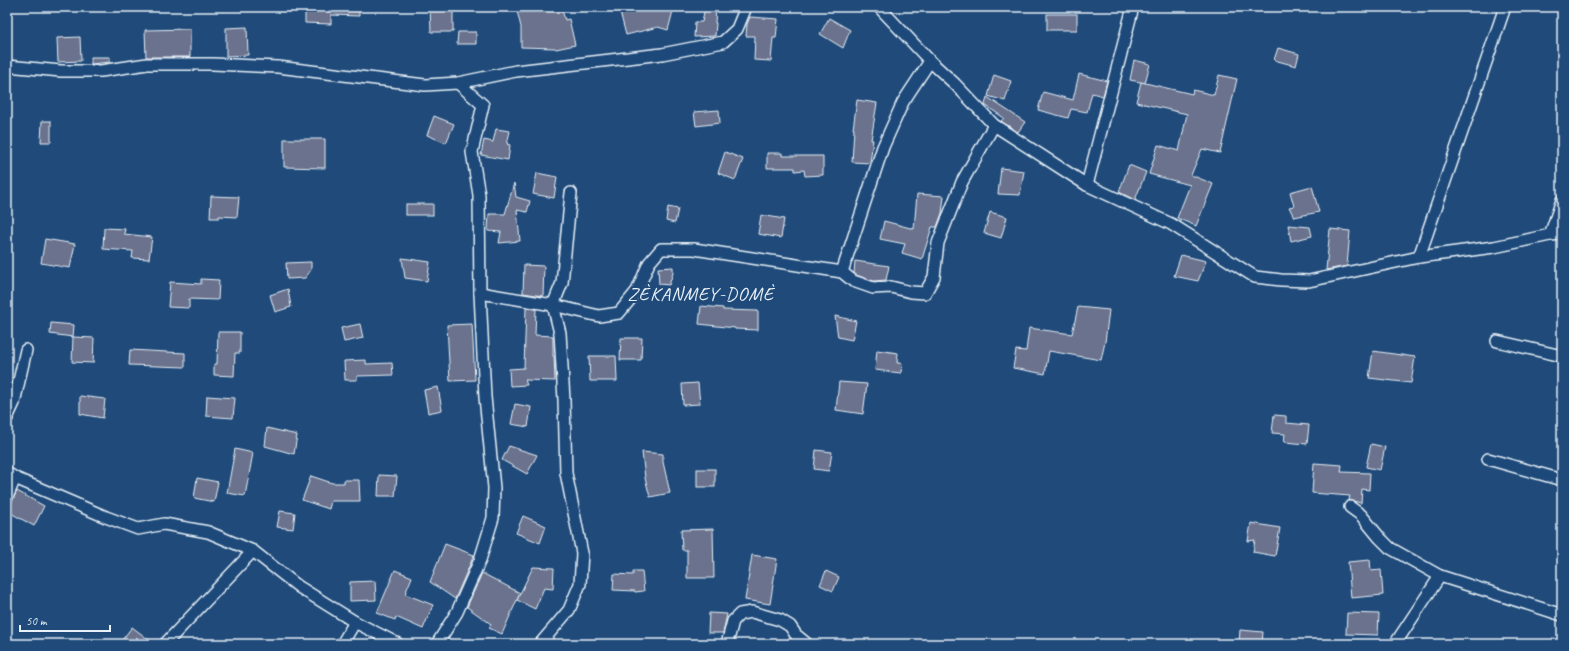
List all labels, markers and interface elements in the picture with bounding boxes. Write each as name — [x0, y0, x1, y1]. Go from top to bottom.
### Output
district label: ZÈKANMEY-DOMÈ — [628, 282, 776, 306]
scale bar — [20, 607, 110, 633]
text: 50 m — [26, 613, 48, 629]

